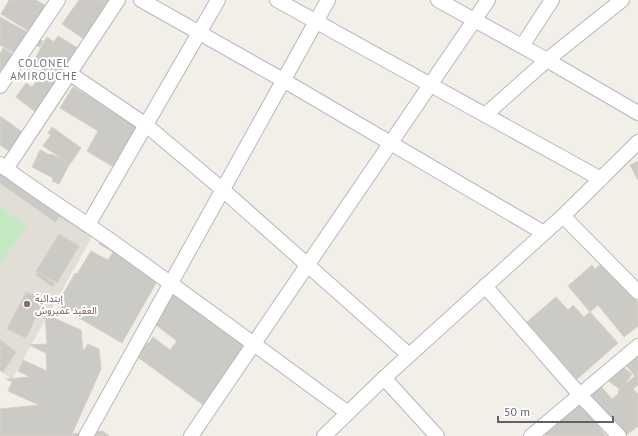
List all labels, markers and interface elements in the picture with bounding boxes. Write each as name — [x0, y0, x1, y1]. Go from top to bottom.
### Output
district label: COLONEL AMIROUCHE — [10, 56, 78, 83]
place label: إبتدائية العقيد عميروش — [35, 292, 97, 317]
marker: إبتدائية العقيد عميروش — [22, 299, 32, 309]
scale bar — [498, 398, 613, 424]
text: 50 m — [504, 404, 530, 419]

